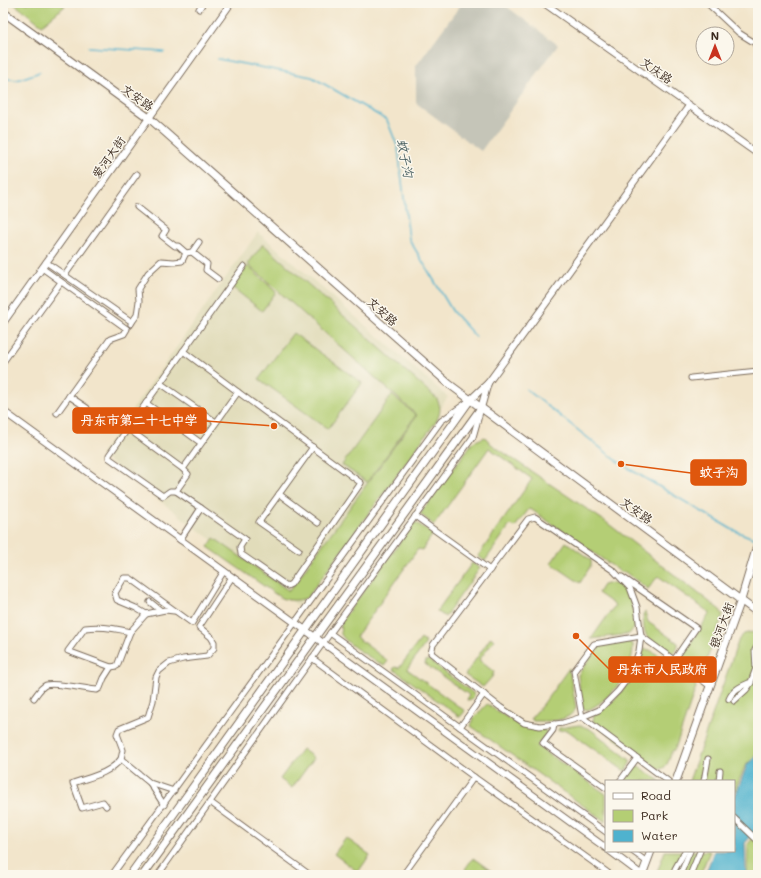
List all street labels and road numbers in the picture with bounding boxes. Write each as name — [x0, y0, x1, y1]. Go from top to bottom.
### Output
street label: 文庆路 — [638, 53, 676, 87]
street label: 文安路 — [119, 80, 157, 114]
street label: 爱河大街 — [88, 133, 128, 181]
street label: 文安路 — [364, 293, 402, 329]
street label: 文安路 — [618, 493, 656, 527]
street label: 银河大街 — [705, 600, 737, 650]

